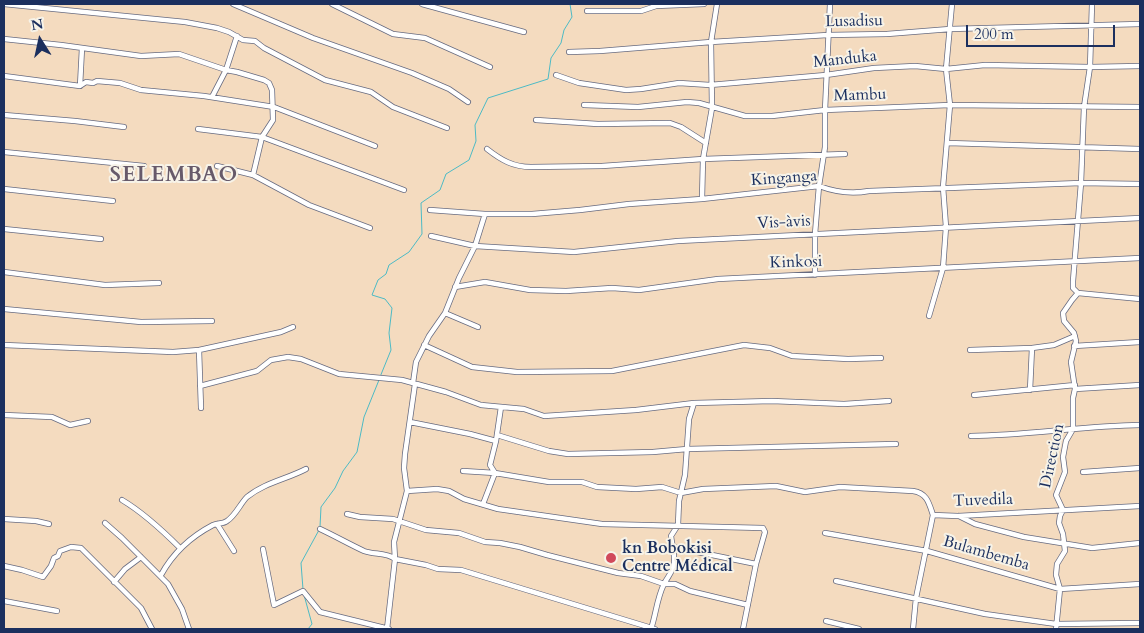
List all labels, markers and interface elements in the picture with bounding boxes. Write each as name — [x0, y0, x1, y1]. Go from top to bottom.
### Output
street label: Lusadisu — [825, 12, 883, 32]
text: N — [30, 14, 45, 35]
north arrow — [15, 15, 65, 65]
scale bar — [969, 15, 1118, 47]
text: 200 m — [974, 24, 1014, 44]
street label: Manduka — [812, 47, 878, 73]
street label: Mambu — [833, 85, 887, 107]
district label: SELEMBAO — [109, 163, 239, 189]
street label: Kinganga — [750, 167, 818, 191]
street label: Vis-àvis — [757, 212, 811, 234]
street label: Kinkosi — [769, 252, 823, 274]
street label: Direction — [1037, 422, 1069, 490]
street label: Tuvedila — [953, 490, 1013, 512]
street label: Bulambemba — [941, 532, 1031, 576]
place label: kn Bobokisi Centre Médical — [622, 539, 733, 577]
marker: kn Bobokisi Centre Médical — [604, 551, 618, 565]

